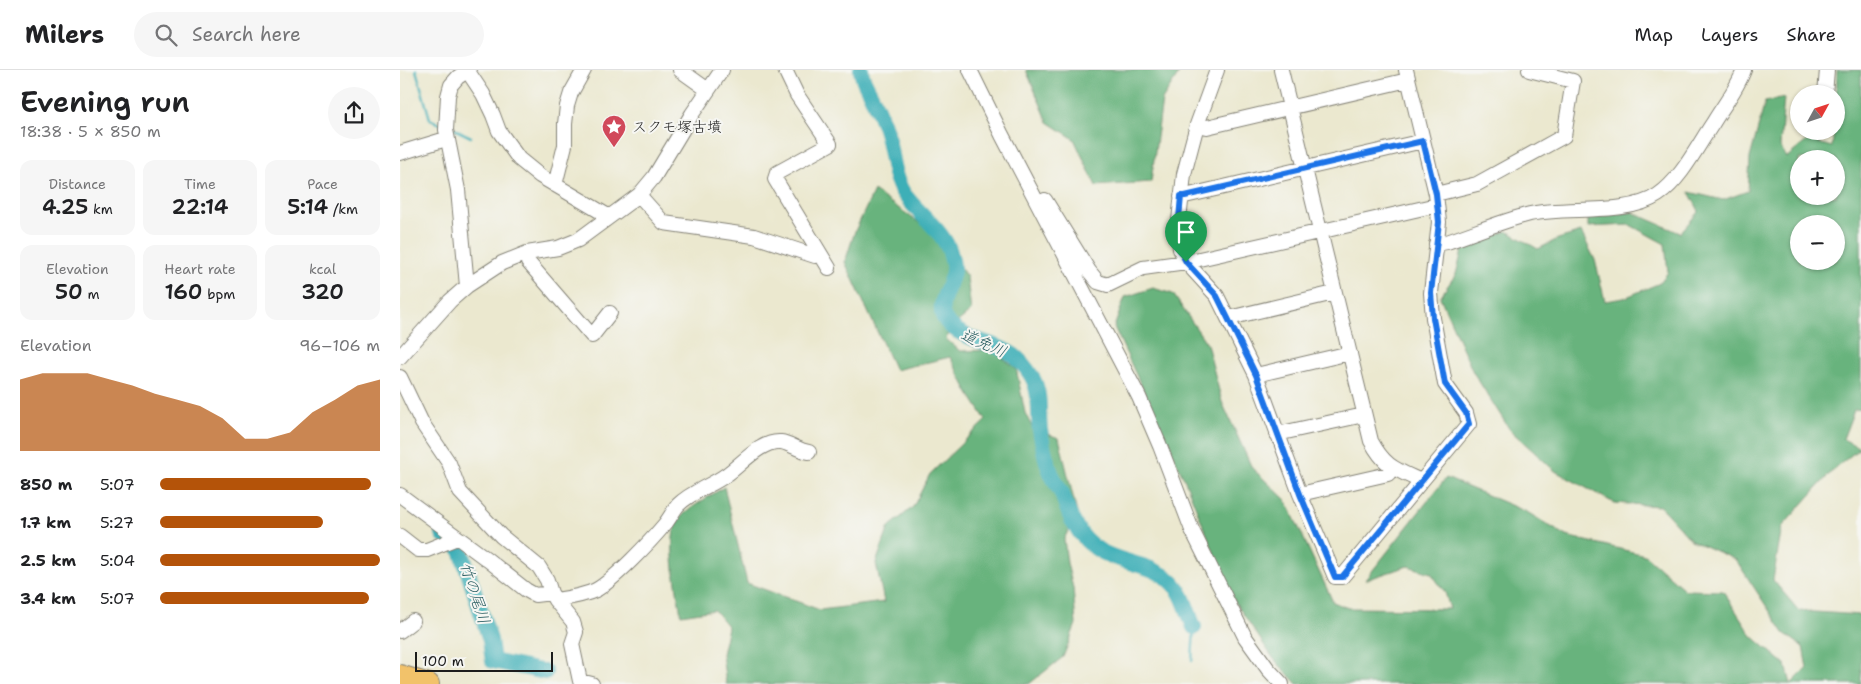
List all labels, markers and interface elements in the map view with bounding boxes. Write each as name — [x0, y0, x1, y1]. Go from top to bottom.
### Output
search box — [134, 12, 484, 57]
text: Milers — [25, 19, 104, 51]
icon: search — [152, 21, 180, 49]
text: Search here — [192, 22, 301, 47]
text: Map — [1635, 23, 1673, 47]
text: Layers — [1701, 23, 1758, 47]
text: Share — [1786, 23, 1836, 47]
text: Evening run — [20, 83, 190, 121]
north arrow — [1790, 85, 1845, 140]
map controls — [1790, 85, 1845, 270]
button: share — [328, 87, 380, 139]
place icon: スクモ塚古墳 — [601, 114, 627, 148]
place label: スクモ塚古墳 — [632, 117, 722, 137]
text: 18:38 · 5 × 850 m — [20, 121, 161, 142]
button: + — [1790, 150, 1845, 205]
text: Distance — [49, 175, 106, 193]
text: Time — [184, 175, 216, 193]
text: Pace — [307, 175, 338, 193]
text: 4.25 — [42, 193, 88, 221]
text: 22:14 — [172, 193, 228, 221]
text: 5:14 — [287, 193, 328, 221]
text: km — [88, 200, 113, 218]
text: /km — [328, 200, 358, 218]
pin — [1165, 211, 1207, 262]
button: − — [1790, 215, 1845, 270]
icon: arrive — [1172, 218, 1200, 246]
text: Elevation — [46, 260, 109, 278]
text: Heart rate — [164, 260, 236, 278]
text: kcal — [309, 260, 336, 278]
text: 50 — [55, 278, 83, 306]
text: 160 — [165, 278, 202, 306]
text: 320 — [301, 278, 344, 306]
text: m — [83, 285, 100, 303]
text: bpm — [202, 285, 235, 303]
water label: 道免川 — [958, 324, 1010, 362]
text: Elevation — [20, 335, 92, 356]
text: 96–106 m — [299, 335, 380, 356]
text: 850 m — [20, 474, 72, 495]
text: 5:07 — [100, 474, 135, 495]
text: 1.7 km — [20, 512, 71, 533]
text: 5:27 — [100, 512, 134, 533]
text: 2.5 km — [20, 550, 76, 571]
text: 5:04 — [100, 550, 135, 571]
water label: 竹の尾川 — [455, 559, 495, 627]
text: 3.4 km — [20, 588, 76, 609]
text: 5:07 — [100, 588, 135, 609]
scale bar — [415, 649, 552, 672]
text: 100 m — [422, 652, 464, 670]

